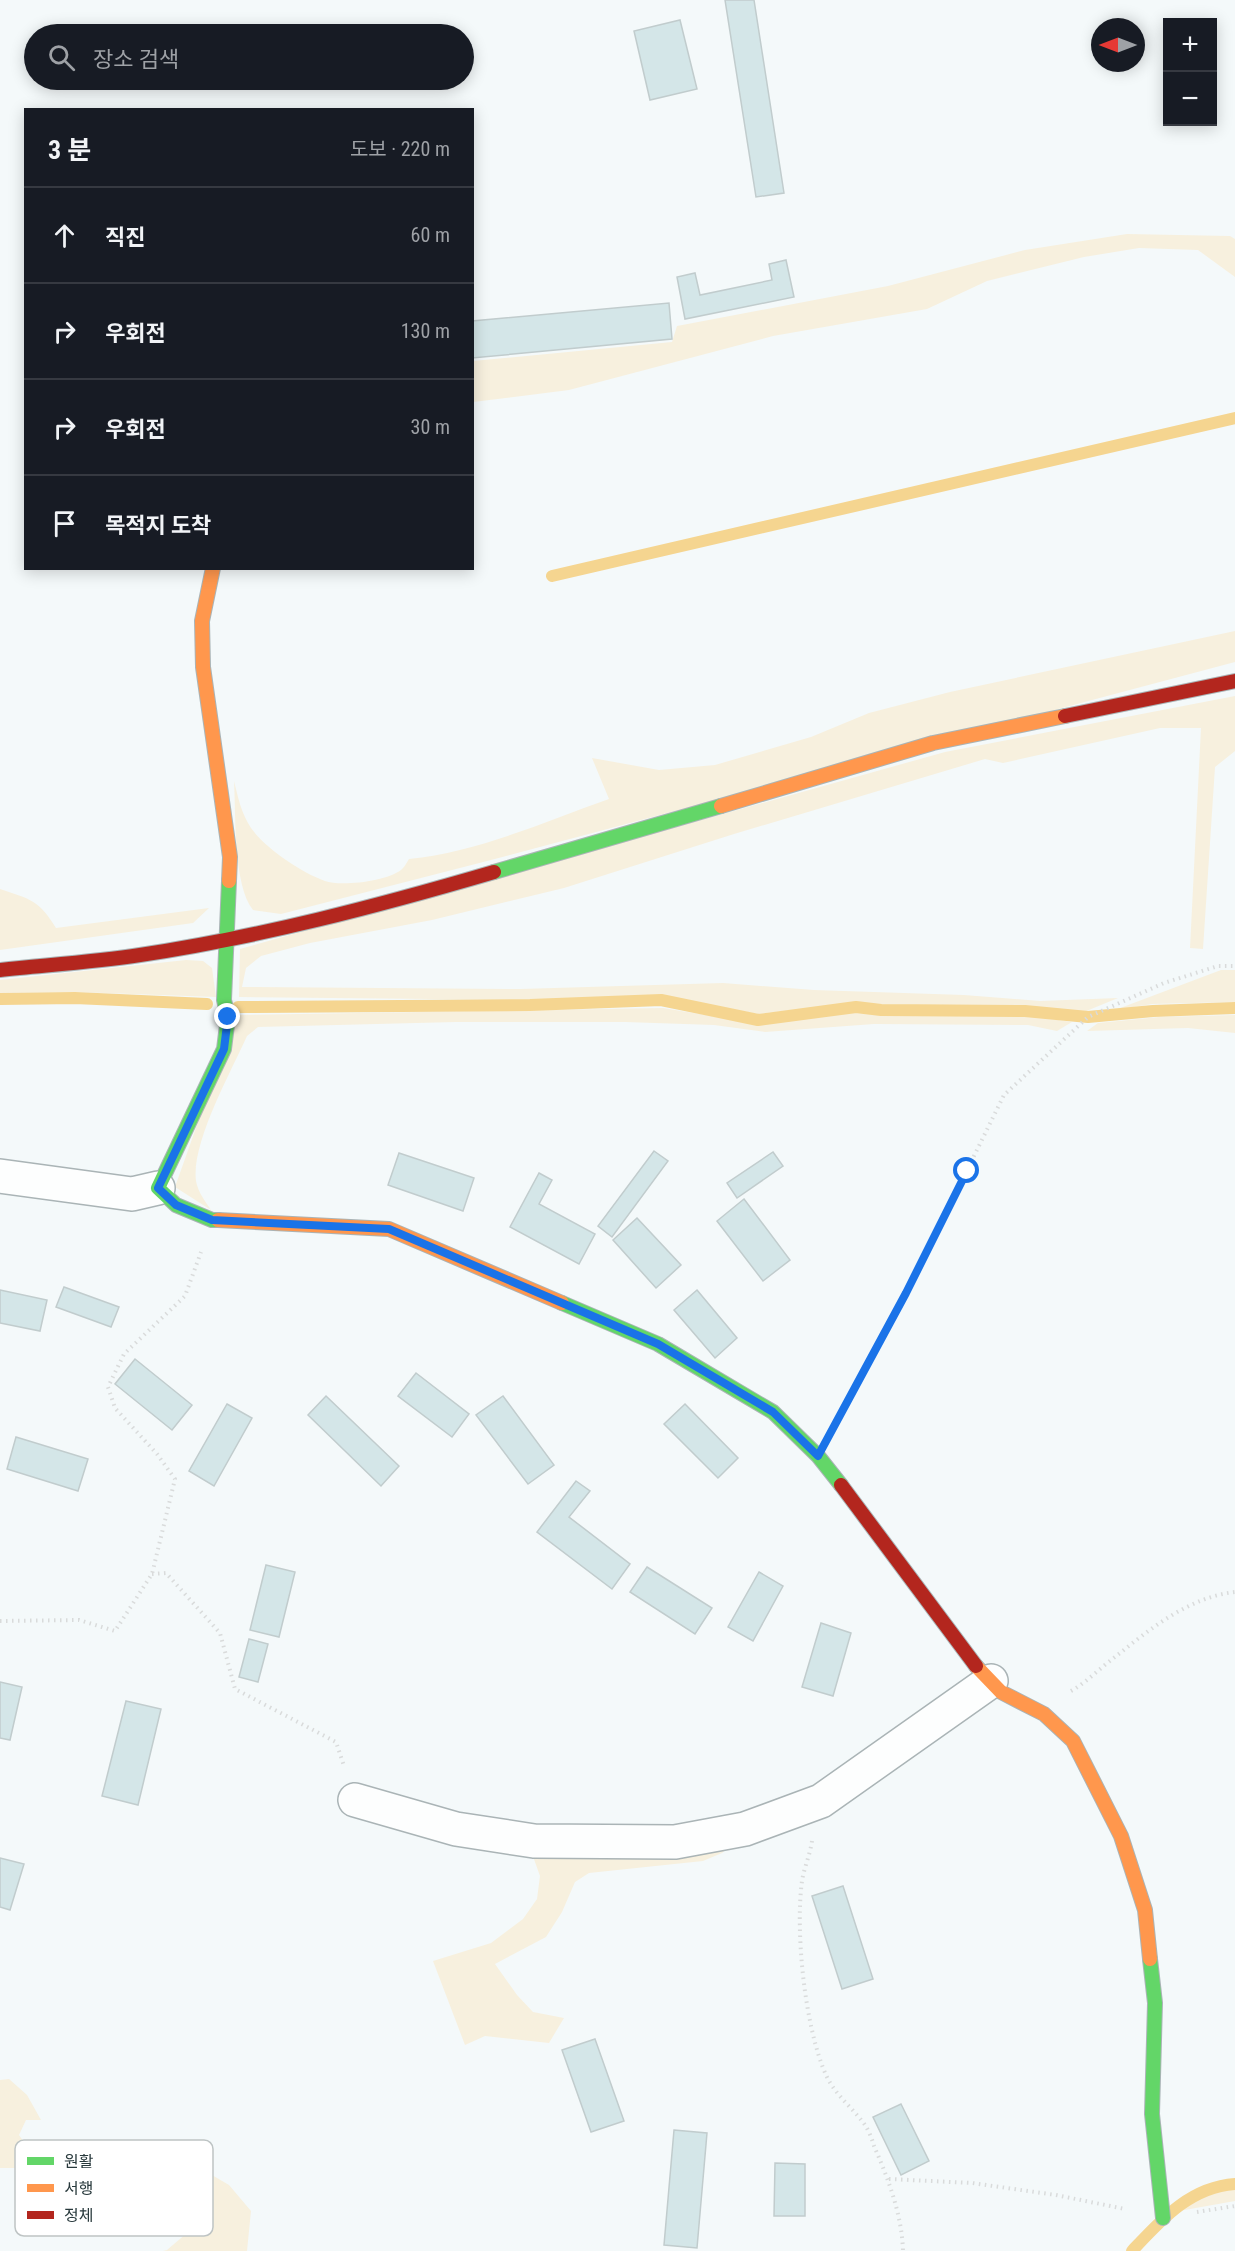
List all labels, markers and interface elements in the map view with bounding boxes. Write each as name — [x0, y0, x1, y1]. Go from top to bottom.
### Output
north arrow — [1091, 18, 1145, 72]
map controls — [1163, 18, 1217, 126]
button: + — [1163, 18, 1217, 72]
search box — [24, 24, 474, 90]
icon: search — [45, 41, 78, 74]
text: 장소 검색 — [93, 47, 179, 72]
button: − — [1163, 72, 1217, 126]
text: 3 분 — [48, 135, 91, 165]
text: 도보 · 220 m — [350, 137, 450, 161]
icon: ahead — [48, 219, 81, 252]
text: 60 m — [411, 223, 450, 247]
text: 직진 — [105, 225, 145, 250]
icon: right — [48, 315, 81, 348]
text: 130 m — [401, 319, 450, 343]
text: 우회전 — [105, 321, 166, 346]
icon: right — [48, 411, 81, 444]
text: 30 m — [411, 415, 450, 439]
text: 우회전 — [105, 417, 166, 442]
icon: arrive — [48, 507, 81, 540]
text: 목적지 도착 — [105, 513, 211, 538]
route end — [214, 1003, 240, 1029]
route start — [953, 1157, 979, 1183]
legend — [15, 2140, 213, 2236]
text: 원활 — [64, 2152, 94, 2171]
text: 서행 — [64, 2179, 93, 2198]
text: 정체 — [64, 2206, 93, 2225]

